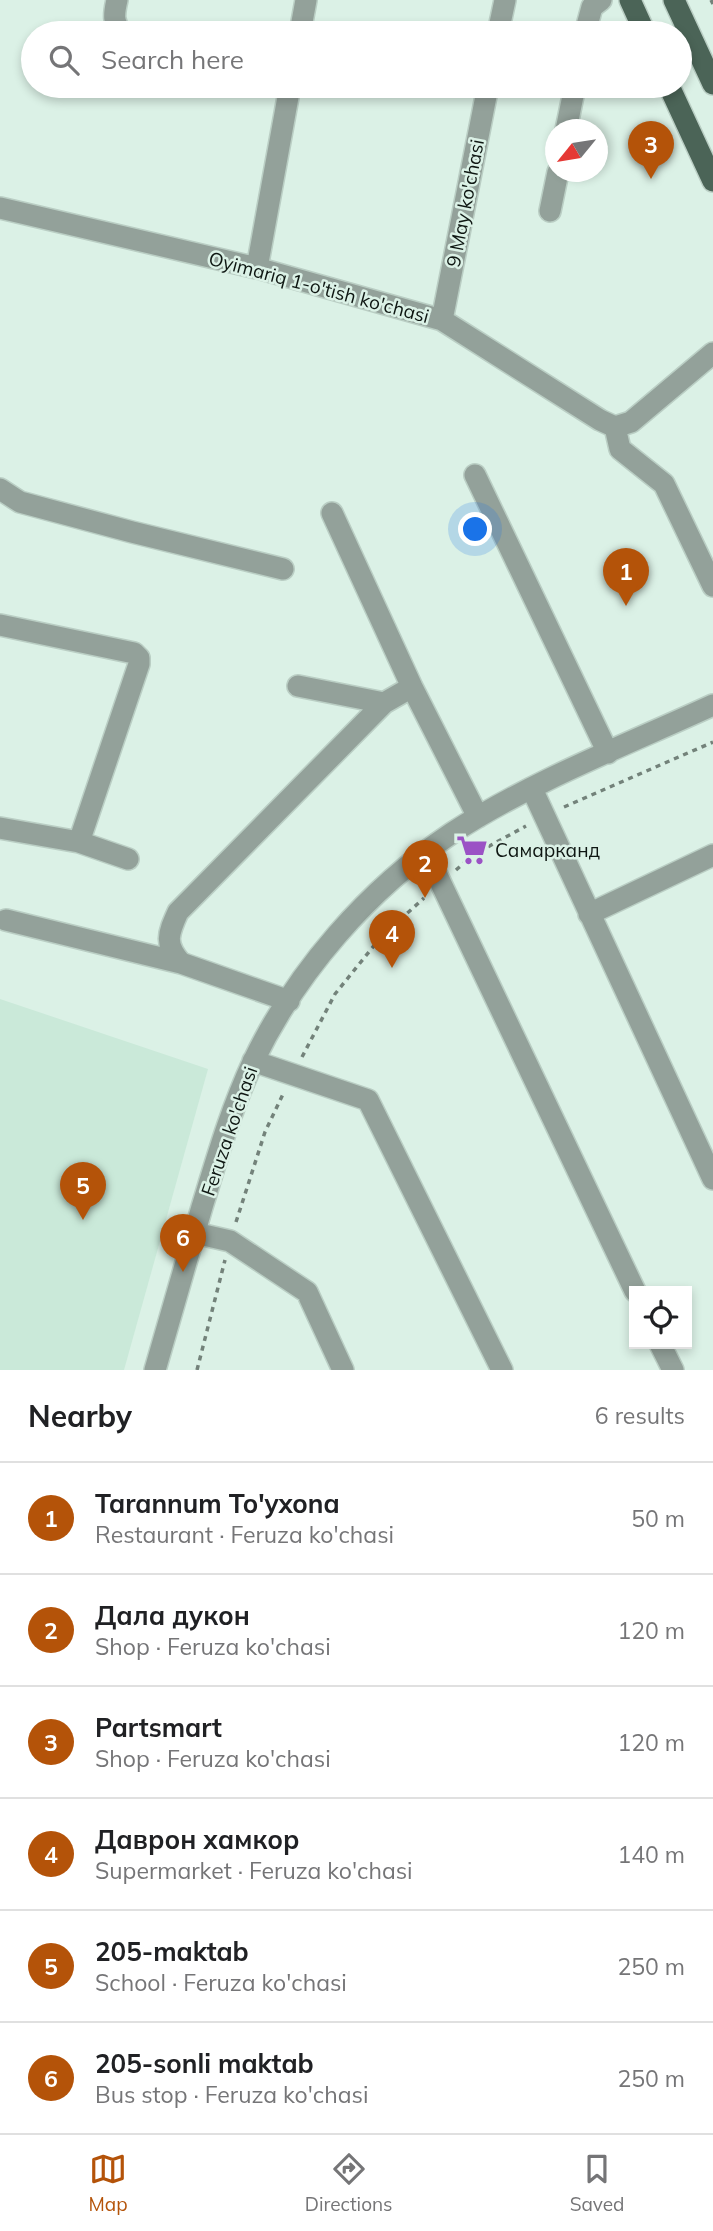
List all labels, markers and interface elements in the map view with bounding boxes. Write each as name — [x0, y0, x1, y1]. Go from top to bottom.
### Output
search box — [21, 21, 692, 98]
icon: search — [45, 41, 83, 79]
text: Search here — [101, 43, 244, 76]
north arrow — [545, 119, 608, 182]
pin: 3 — [628, 121, 674, 179]
street label: 9 May ko'chasi — [441, 137, 489, 269]
street label: Oyimariq 1-o'tish ko'chasi — [206, 246, 432, 328]
your location — [458, 512, 492, 546]
pin: 1 — [603, 548, 649, 606]
supermarket icon: Самарканд — [455, 833, 489, 867]
place label: Самарканд — [495, 838, 601, 862]
pin: 2 — [402, 840, 448, 898]
pin: 4 — [369, 910, 415, 968]
street label: Feruza ko'chasi — [196, 1063, 262, 1199]
pin: 5 — [60, 1162, 106, 1220]
pin: 6 — [160, 1214, 206, 1272]
map controls — [629, 1286, 692, 1349]
button: locate — [629, 1286, 692, 1349]
text: Nearby — [28, 1397, 132, 1435]
text: 6 results — [595, 1401, 685, 1430]
text: Tarannum To'yxona — [95, 1487, 340, 1520]
text: 1 — [44, 1504, 58, 1533]
text: 50 m — [631, 1504, 685, 1533]
text: Restaurant · Feruza ko'chasi — [95, 1520, 394, 1549]
text: Дала дукон — [95, 1599, 250, 1632]
text: 2 — [44, 1616, 58, 1645]
text: 120 m — [617, 1616, 685, 1645]
text: Shop · Feruza ko'chasi — [95, 1632, 331, 1661]
text: Partsmart — [95, 1711, 222, 1744]
text: 3 — [44, 1728, 58, 1757]
text: 120 m — [617, 1728, 685, 1757]
text: Shop · Feruza ko'chasi — [95, 1744, 331, 1773]
text: Даврон хамкор — [95, 1823, 300, 1856]
text: 4 — [44, 1840, 58, 1869]
text: 140 m — [617, 1840, 685, 1869]
text: Supermarket · Feruza ko'chasi — [95, 1856, 413, 1885]
text: 205-maktab — [95, 1935, 249, 1968]
text: 5 — [44, 1952, 58, 1981]
text: 250 m — [617, 1952, 685, 1981]
text: School · Feruza ko'chasi — [95, 1968, 347, 1997]
text: 205-sonli maktab — [95, 2047, 314, 2080]
text: 6 — [44, 2064, 58, 2093]
text: 250 m — [617, 2064, 685, 2093]
text: Bus stop · Feruza ko'chasi — [95, 2080, 368, 2109]
tab: Map — [89, 2150, 128, 2216]
tab: Directions — [305, 2150, 393, 2216]
tab: Saved — [570, 2150, 624, 2216]

